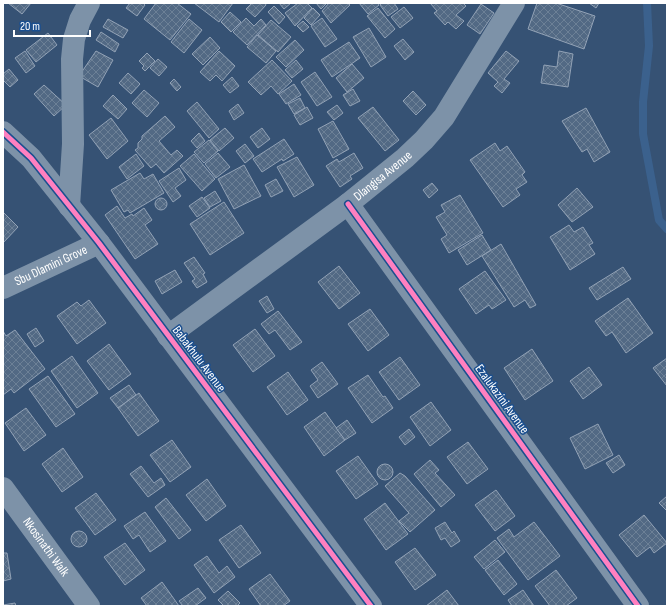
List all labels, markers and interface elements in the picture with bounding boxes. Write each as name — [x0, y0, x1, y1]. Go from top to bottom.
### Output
scale bar — [14, 12, 90, 38]
text: 20 m — [20, 19, 40, 34]
street label: Dlangisa Avenue — [350, 147, 415, 204]
street label: Sbu Dlamini Grove — [12, 242, 90, 289]
street label: Babakhulu Avenue — [169, 323, 229, 395]
street label: Ezalukazini Avenue — [471, 361, 533, 437]
street label: Nkosinathi Walk — [19, 514, 73, 580]

